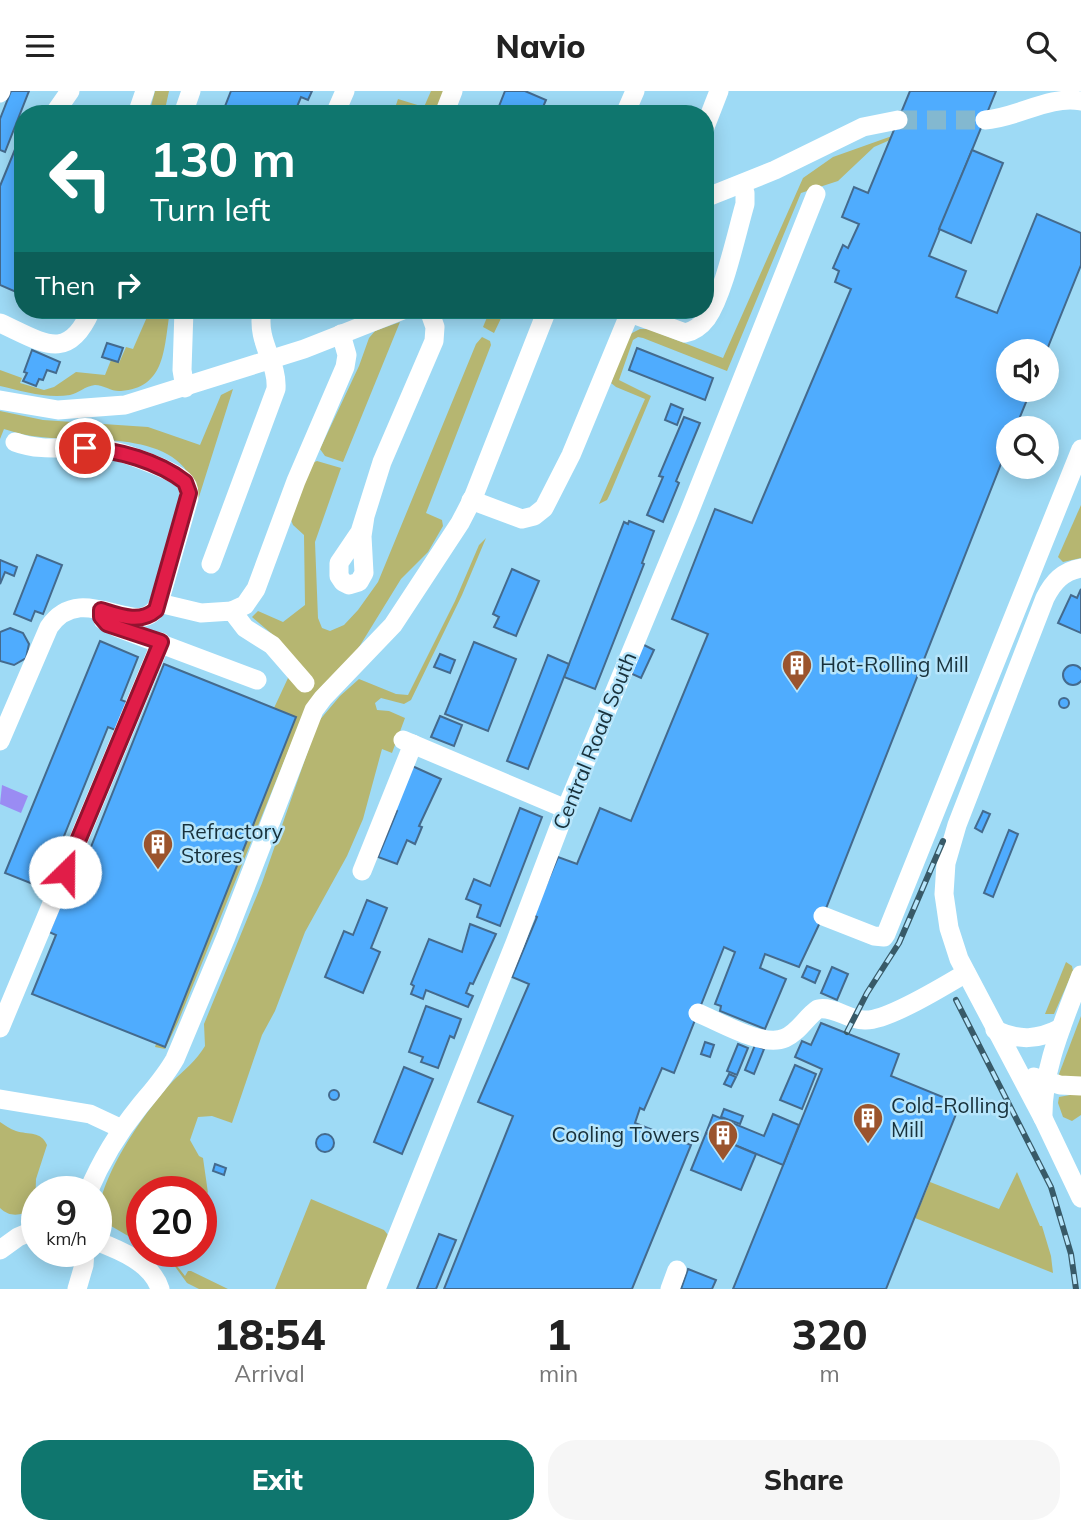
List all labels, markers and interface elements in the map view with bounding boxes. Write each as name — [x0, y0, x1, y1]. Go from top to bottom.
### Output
text: Navio — [495, 26, 586, 66]
icon: menu — [21, 27, 59, 65]
icon: search — [1022, 27, 1060, 65]
text: 130 m — [150, 128, 296, 189]
icon: left — [35, 133, 126, 224]
text: Turn left — [150, 189, 270, 229]
icon: right — [109, 266, 147, 304]
text: Then — [35, 269, 95, 302]
map controls — [996, 339, 1059, 479]
button: sound — [996, 339, 1059, 402]
button: search — [996, 416, 1059, 479]
pin — [55, 418, 115, 478]
icon: arrive — [66, 429, 104, 467]
street label: Central Road South — [547, 648, 642, 833]
building icon: Hot-Rolling Mill — [780, 648, 814, 692]
place label: Hot-Rolling Mill — [820, 651, 969, 677]
place label: Refractory Stores — [181, 818, 283, 868]
building icon: Refractory Stores — [141, 827, 175, 871]
position arrow — [28, 835, 102, 909]
place label: Cold-Rolling Mill — [891, 1092, 1009, 1142]
building icon: Cold-Rolling Mill — [851, 1101, 885, 1145]
building icon: Cooling Towers — [706, 1118, 740, 1162]
place label: Cooling Towers — [552, 1121, 700, 1147]
speed limit sign: 20 — [126, 1176, 217, 1267]
text: 9 — [56, 1190, 77, 1234]
text: km/h — [46, 1227, 87, 1250]
text: 18:54 — [214, 1308, 325, 1361]
text: 1 — [546, 1308, 571, 1361]
text: 320 — [792, 1308, 867, 1361]
text: Arrival — [234, 1359, 305, 1388]
text: min — [539, 1359, 578, 1388]
text: m — [819, 1359, 840, 1388]
button: Exit — [21, 1440, 534, 1520]
button: Share — [548, 1440, 1060, 1520]

